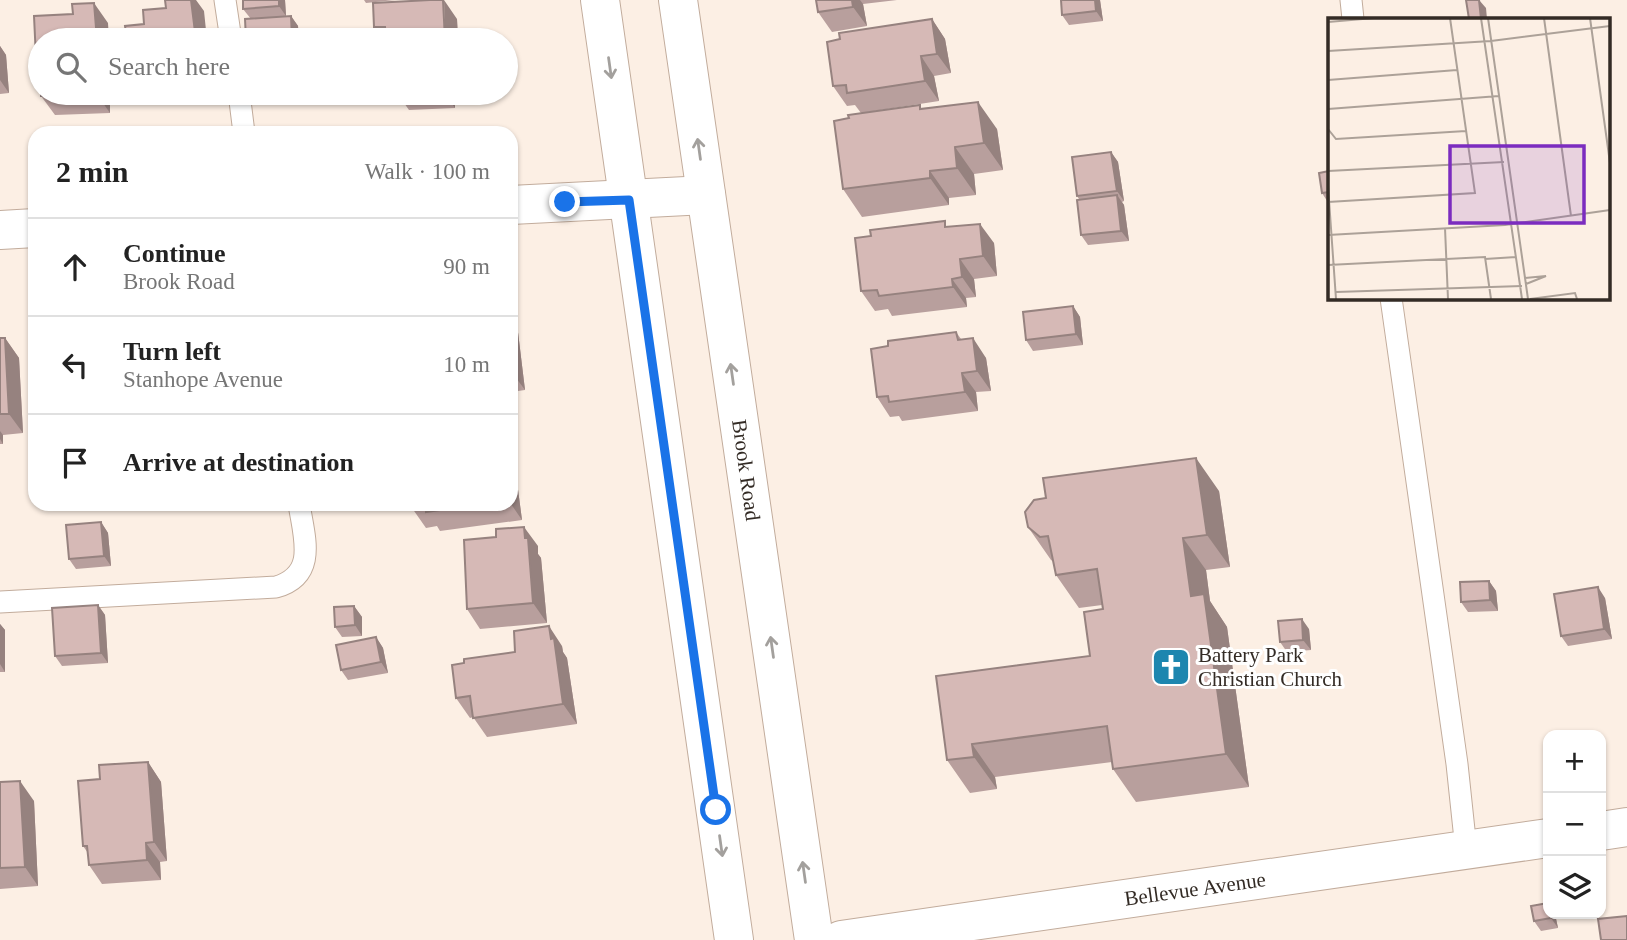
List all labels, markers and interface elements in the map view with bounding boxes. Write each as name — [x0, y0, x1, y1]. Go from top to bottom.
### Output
inset map — [1328, 18, 1610, 299]
search box — [28, 28, 518, 105]
icon: search — [52, 48, 90, 86]
text: Search here — [108, 52, 230, 81]
one-way arrow — [603, 56, 616, 78]
one-way arrow — [693, 138, 706, 160]
text: 2 min — [56, 155, 129, 188]
text: Walk · 100 m — [365, 159, 490, 184]
route end — [549, 186, 580, 217]
text: Continue — [123, 239, 226, 268]
icon: ahead — [56, 248, 94, 286]
text: 90 m — [443, 254, 490, 279]
text: Brook Road — [123, 269, 235, 294]
text: Turn left — [123, 337, 221, 366]
icon: left — [56, 346, 94, 384]
text: 10 m — [443, 352, 490, 377]
one-way arrow — [725, 363, 738, 386]
text: Stanhope Avenue — [123, 367, 283, 392]
street label: Brook Road — [727, 418, 765, 523]
icon: arrive — [56, 444, 94, 482]
text: Arrive at destination — [123, 448, 354, 477]
one-way arrow — [765, 636, 778, 659]
place label: Battery Park Christian Church — [1198, 643, 1343, 691]
church icon: Battery Park Christian Church — [1150, 646, 1192, 688]
map controls — [1543, 730, 1606, 919]
button: + — [1543, 730, 1606, 793]
button: − — [1543, 793, 1606, 856]
route start — [700, 794, 731, 825]
one-way arrow — [714, 834, 727, 857]
button: layers — [1543, 856, 1606, 919]
one-way arrow — [798, 862, 811, 884]
street label: Bellevue Avenue — [1123, 867, 1267, 911]

